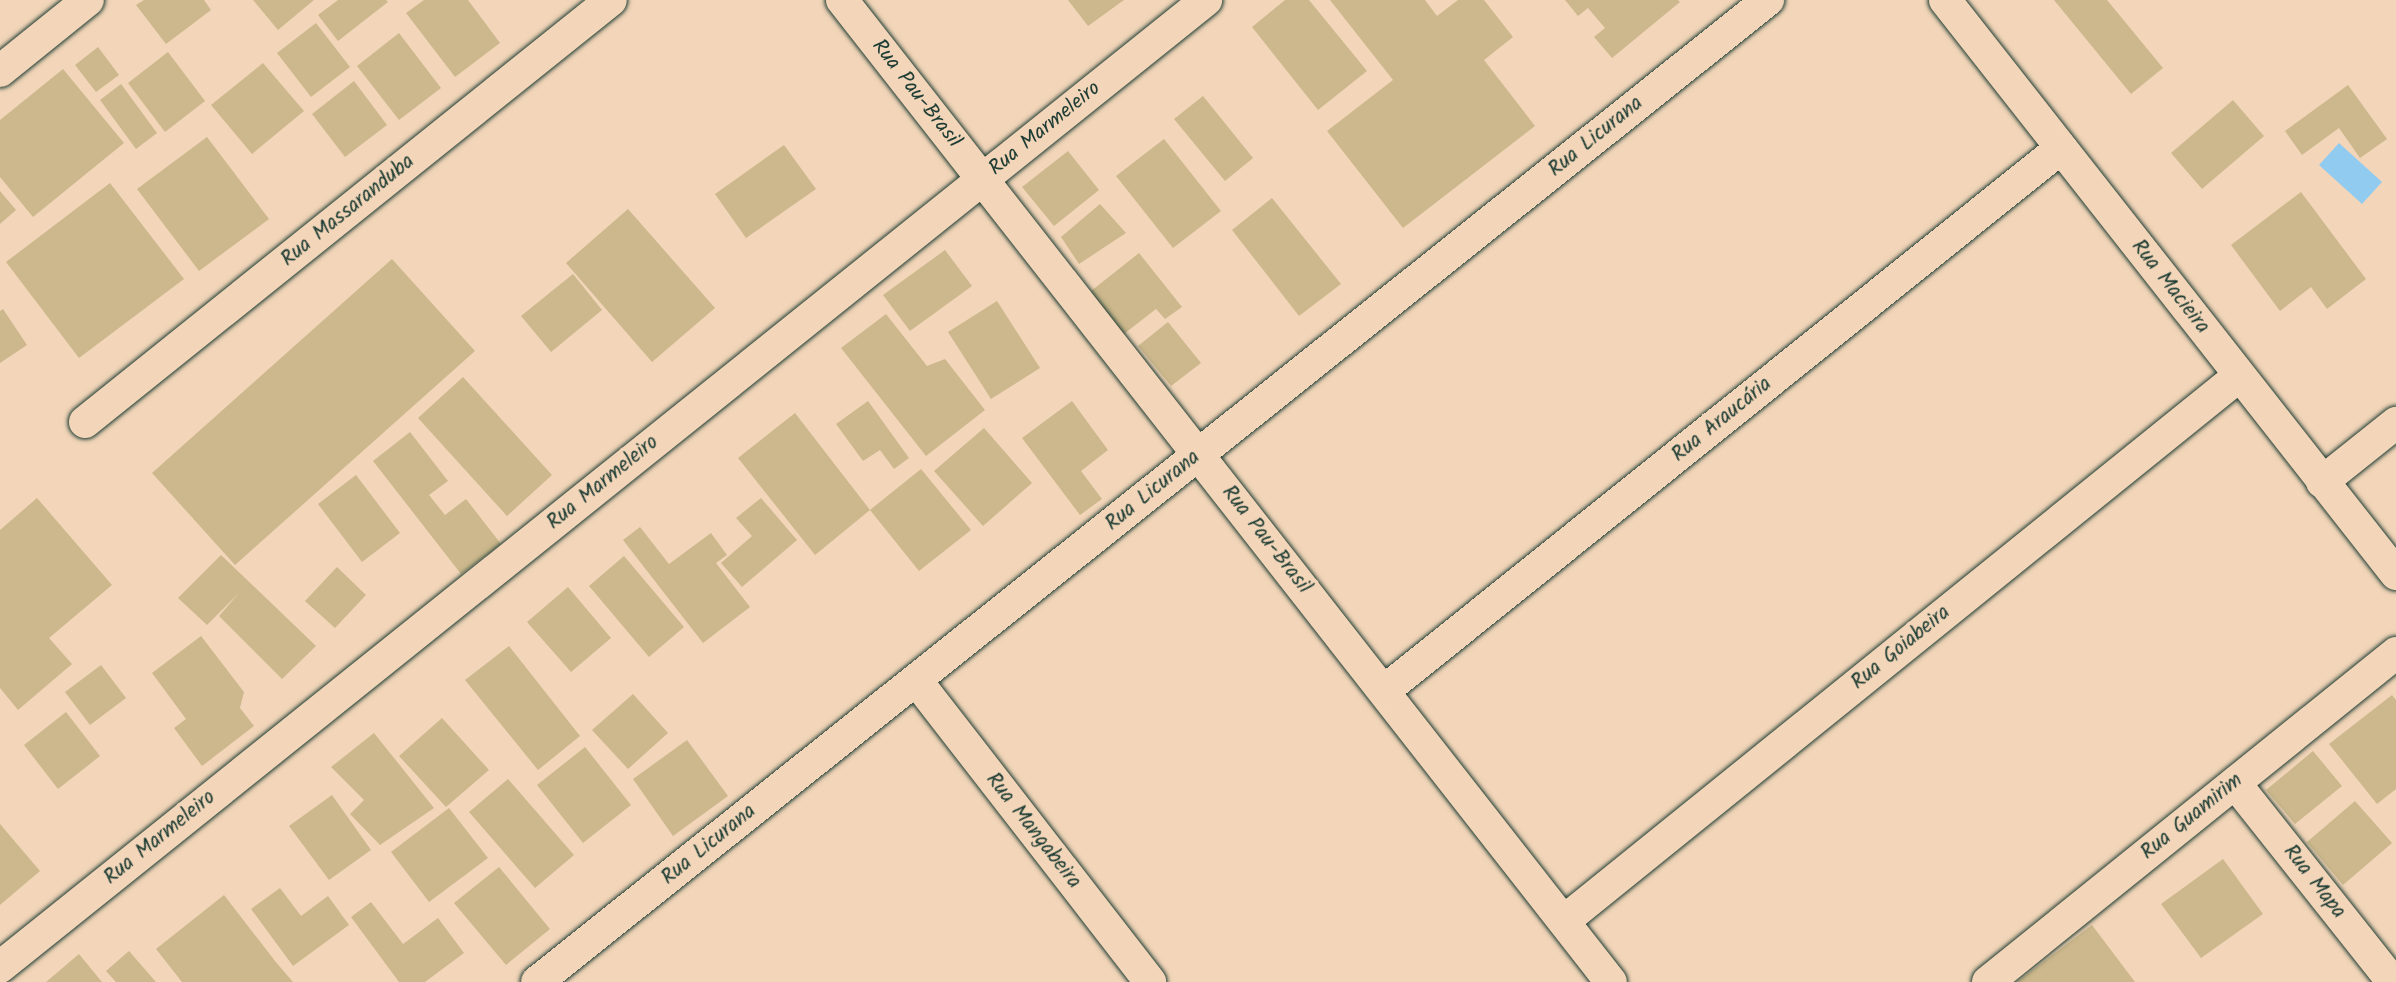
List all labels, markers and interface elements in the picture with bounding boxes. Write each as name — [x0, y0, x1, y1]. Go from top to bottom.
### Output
street label: Rua Pau-Brasil — [866, 35, 966, 153]
street label: Rua Marmeleiro — [984, 76, 1106, 182]
street label: Rua Licurana — [1544, 91, 1648, 183]
street label: Rua Massaranduba — [276, 150, 420, 272]
street label: Rua Macieira — [2125, 235, 2215, 339]
street label: Rua Araucária — [1667, 372, 1777, 468]
street label: Rua Marmeleiro — [542, 430, 664, 536]
street label: Rua Licurana — [1101, 445, 1205, 537]
street label: Rua Pau-Brasil — [1216, 481, 1316, 599]
street label: Rua Goiabeira — [1846, 600, 1956, 696]
street label: Rua Mangabeira — [980, 768, 1086, 894]
street label: Rua Guamirim — [2136, 768, 2248, 866]
street label: Rua Marmeleiro — [99, 785, 221, 891]
street label: Rua Licurana — [657, 799, 761, 891]
street label: Rua Mapa — [2277, 840, 2351, 924]

